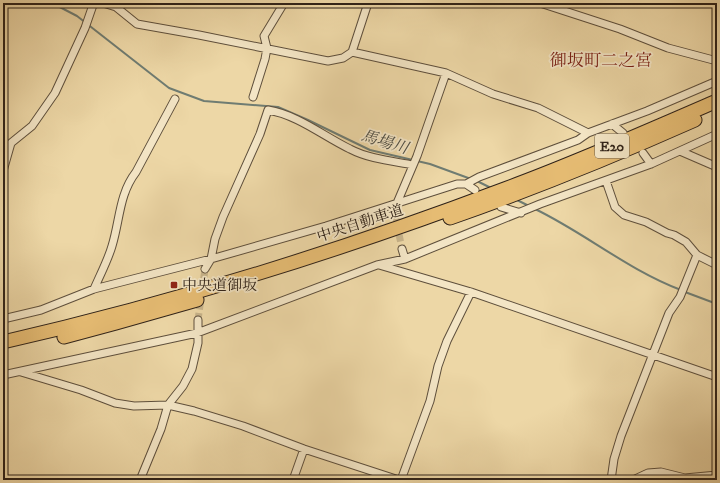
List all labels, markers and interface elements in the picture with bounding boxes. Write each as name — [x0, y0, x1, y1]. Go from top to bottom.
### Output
district label: 御坂町二之宮 — [550, 50, 652, 72]
water label: 馬場川 — [359, 125, 412, 159]
road number: E20 — [595, 134, 629, 158]
street label: 中央自動車道 — [314, 201, 406, 246]
place label: 中央道御坂 — [182, 276, 257, 295]
marker: 中央道御坂 — [169, 280, 179, 290]

